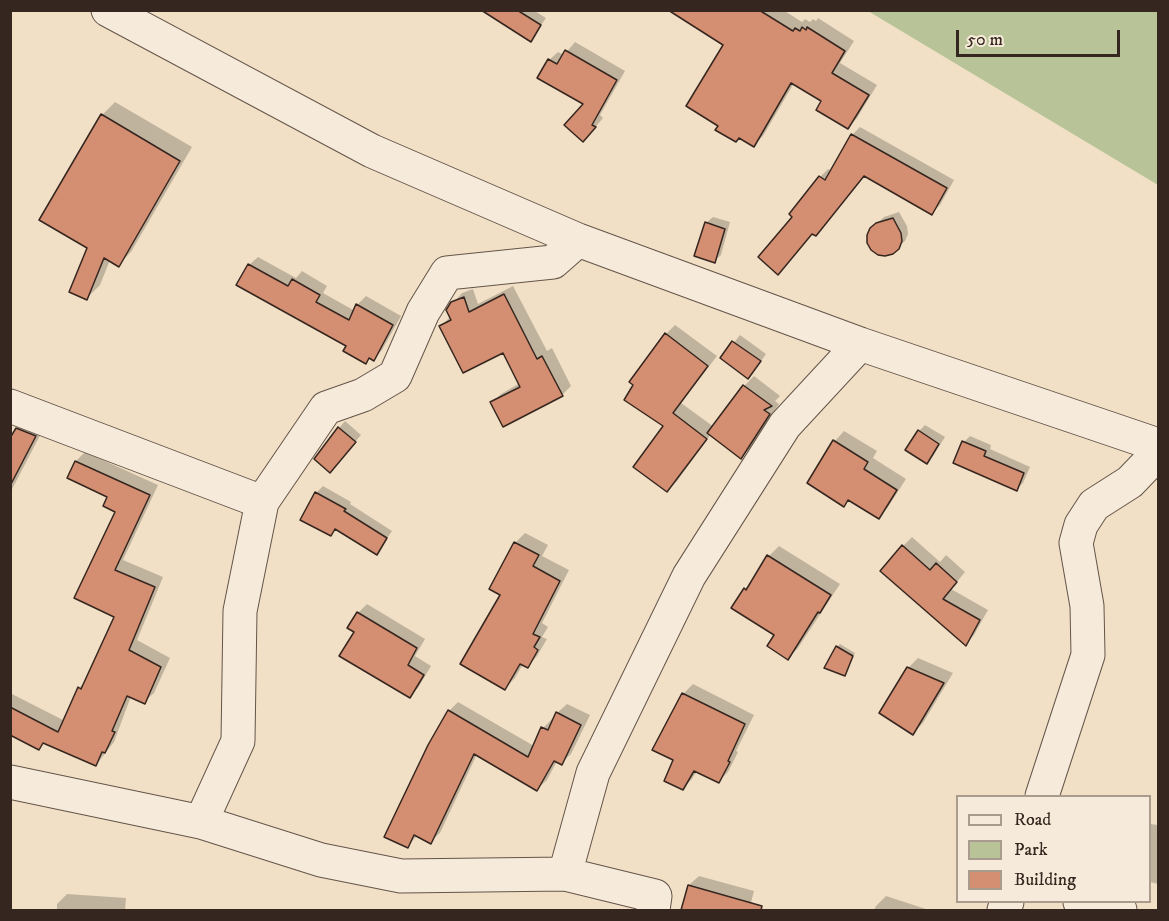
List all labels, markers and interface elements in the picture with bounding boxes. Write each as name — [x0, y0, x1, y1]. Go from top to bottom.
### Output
scale bar — [959, 18, 1122, 56]
text: 50 m — [967, 29, 1003, 51]
legend — [956, 795, 1151, 903]
text: Road — [1014, 809, 1051, 831]
text: Park — [1014, 839, 1048, 861]
text: Building — [1014, 869, 1076, 891]

